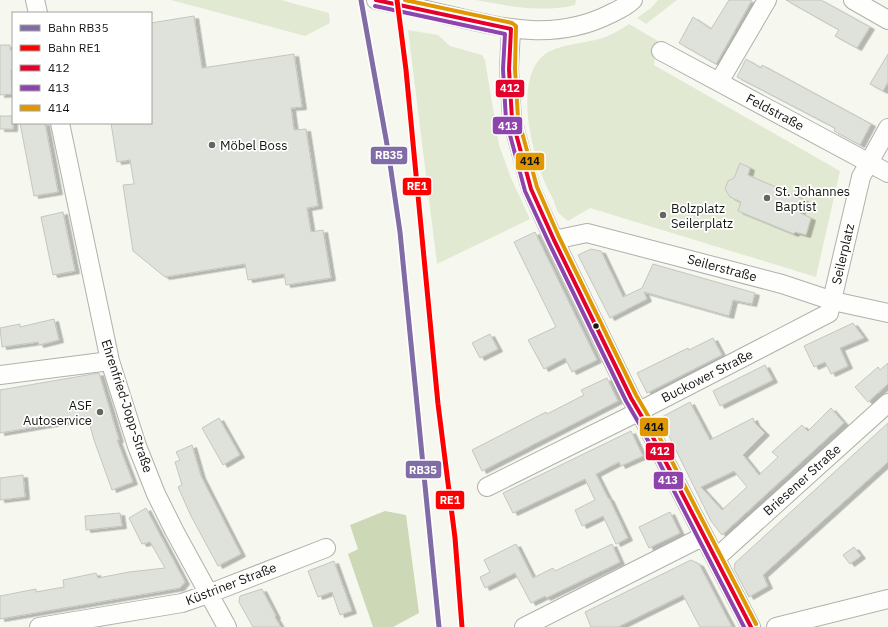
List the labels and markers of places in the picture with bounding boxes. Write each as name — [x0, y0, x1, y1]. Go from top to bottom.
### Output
place label: Möbel Boss — [220, 137, 287, 154]
marker: Möbel Boss — [207, 140, 217, 150]
place label: St. Johannes Baptist — [775, 183, 850, 215]
marker: St. Johannes Baptist — [762, 193, 772, 203]
place label: Bolzplatz Seilerplatz — [671, 200, 733, 232]
marker: Bolzplatz Seilerplatz — [658, 210, 668, 220]
unlabelled marker — [591, 321, 601, 331]
place label: ASF Autoservice — [23, 397, 92, 429]
marker: ASF Autoservice — [95, 407, 105, 417]

